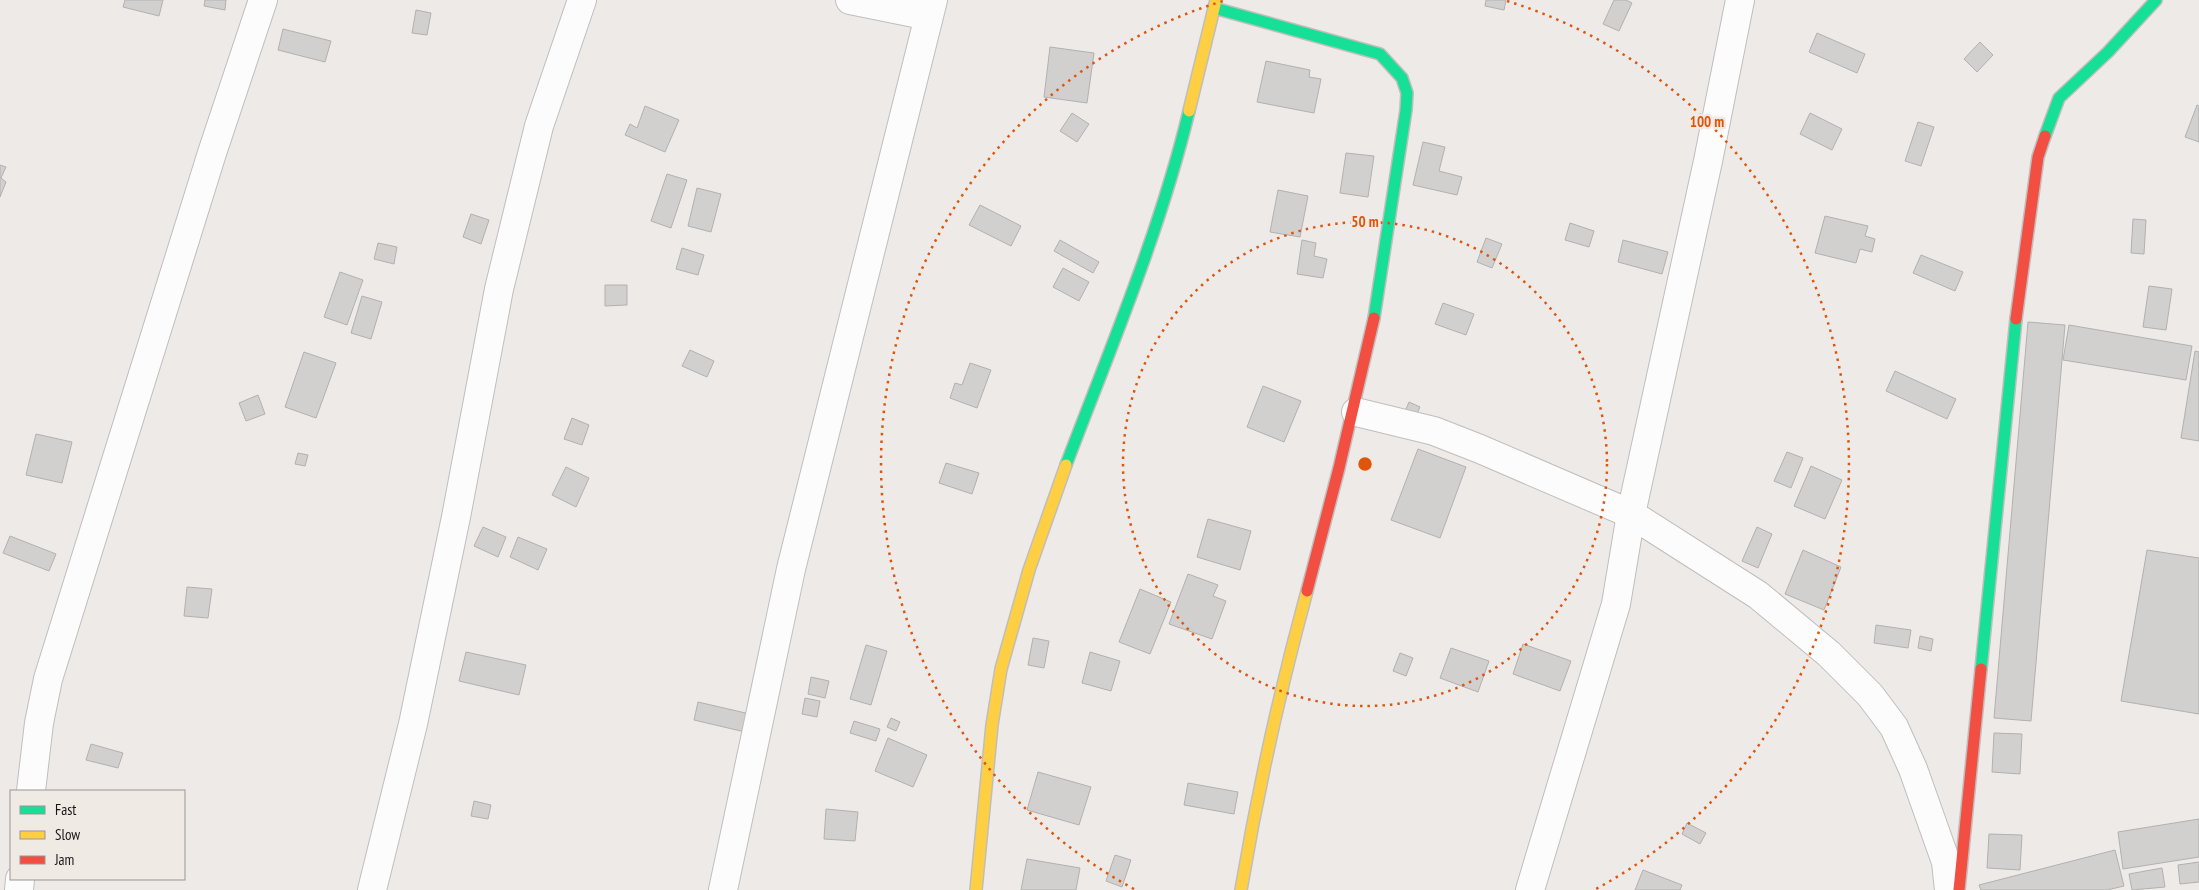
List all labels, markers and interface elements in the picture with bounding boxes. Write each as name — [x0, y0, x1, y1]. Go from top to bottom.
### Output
text: 100 m — [1690, 112, 1724, 131]
text: 50 m — [1351, 212, 1379, 231]
centre of rings — [1356, 455, 1374, 473]
legend — [10, 790, 185, 880]
text: Fast — [55, 800, 76, 819]
text: Slow — [55, 825, 80, 844]
text: Jam — [54, 850, 74, 869]

